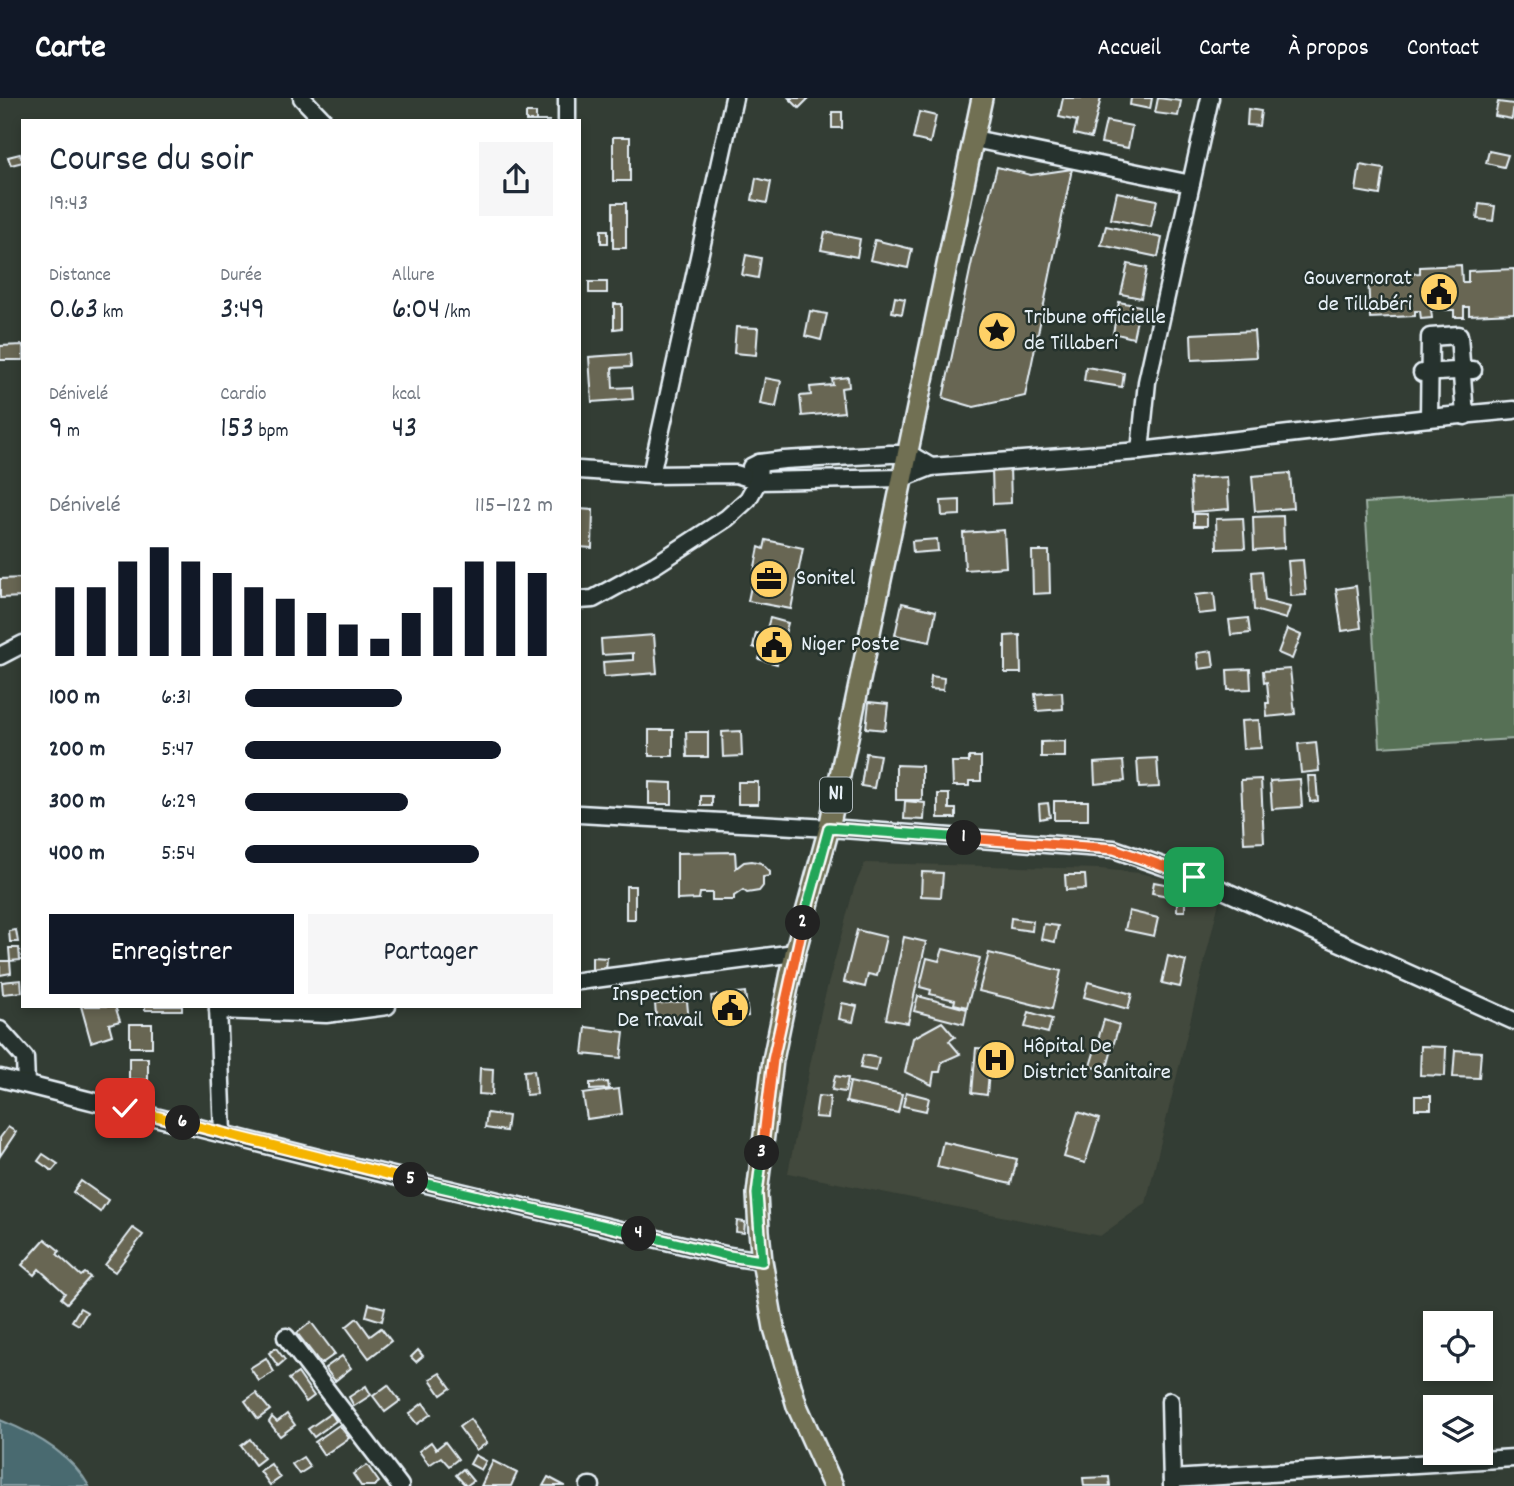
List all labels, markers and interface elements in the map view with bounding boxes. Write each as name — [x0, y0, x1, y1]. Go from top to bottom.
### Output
text: Carte — [35, 26, 106, 73]
text: Accueil — [1097, 32, 1161, 66]
text: Carte — [1199, 32, 1250, 66]
text: À propos — [1288, 32, 1369, 66]
text: Contact — [1407, 32, 1479, 66]
text: Course du soir — [49, 134, 253, 189]
button: share — [479, 142, 553, 216]
text: 19:43 — [49, 188, 88, 221]
text: Distance — [49, 263, 111, 290]
text: Durée — [220, 263, 262, 290]
text: Allure — [392, 263, 435, 290]
place label: Gouvernorat de Tillabéri — [1303, 263, 1412, 322]
public building icon: Gouvernorat de Tillabéri — [1418, 271, 1460, 313]
text: 0.63 — [49, 290, 98, 333]
text: 3:49 — [220, 290, 265, 333]
text: 6:04 — [392, 290, 440, 333]
text: km — [98, 300, 124, 327]
text: /km — [440, 300, 471, 327]
place label: Tribune officielle de Tillaberi — [1024, 302, 1166, 361]
place icon: Tribune officielle de Tillaberi — [976, 310, 1018, 352]
text: Dénivelé — [49, 382, 108, 409]
text: Cardio — [220, 382, 267, 409]
text: kcal — [392, 382, 421, 409]
text: 9 — [49, 409, 63, 452]
text: 153 — [220, 409, 254, 452]
text: 43 — [392, 409, 417, 452]
text: m — [63, 419, 80, 446]
text: bpm — [254, 419, 289, 446]
text: Dénivelé — [49, 490, 121, 523]
text: 115–122 m — [475, 490, 553, 523]
office icon: Sonitel — [748, 558, 790, 600]
place label: Sonitel — [796, 563, 856, 596]
public building icon: Niger Poste — [753, 624, 795, 666]
place label: Niger Poste — [801, 629, 900, 662]
text: 100 m — [49, 682, 100, 715]
text: 6:31 — [161, 682, 191, 715]
text: 200 m — [49, 734, 105, 767]
text: 5:47 — [161, 734, 194, 767]
road number: N1 — [820, 778, 852, 812]
text: 300 m — [49, 786, 105, 819]
text: 6:29 — [161, 786, 197, 819]
pin: 1 — [946, 820, 982, 856]
text: 1 — [961, 824, 966, 851]
text: 400 m — [49, 838, 105, 871]
text: 5:54 — [161, 838, 196, 871]
pin — [1164, 847, 1224, 907]
icon: arrive — [1175, 858, 1213, 896]
pin: 2 — [786, 906, 820, 940]
text: 2 — [798, 909, 807, 936]
button: Enregistrer — [49, 914, 294, 994]
button: Partager — [308, 914, 553, 994]
place label: Inspection De Travail — [612, 979, 704, 1038]
public building icon: Inspection De Travail — [709, 987, 751, 1029]
place label: Hôpital De District Sanitaire — [1023, 1031, 1171, 1090]
hospital icon: Hôpital De District Sanitaire — [975, 1039, 1017, 1081]
pin — [95, 1078, 155, 1138]
icon: check — [106, 1089, 144, 1127]
pin: 6 — [166, 1105, 200, 1140]
text: 6 — [178, 1109, 187, 1136]
pin: 3 — [744, 1136, 780, 1170]
text: 3 — [757, 1139, 766, 1166]
pin: 5 — [394, 1162, 428, 1198]
text: 5 — [406, 1166, 415, 1193]
pin: 4 — [622, 1216, 656, 1252]
text: 4 — [635, 1220, 642, 1247]
map controls — [1423, 1311, 1493, 1465]
button: locate — [1423, 1311, 1493, 1381]
button: layers — [1423, 1395, 1493, 1465]

